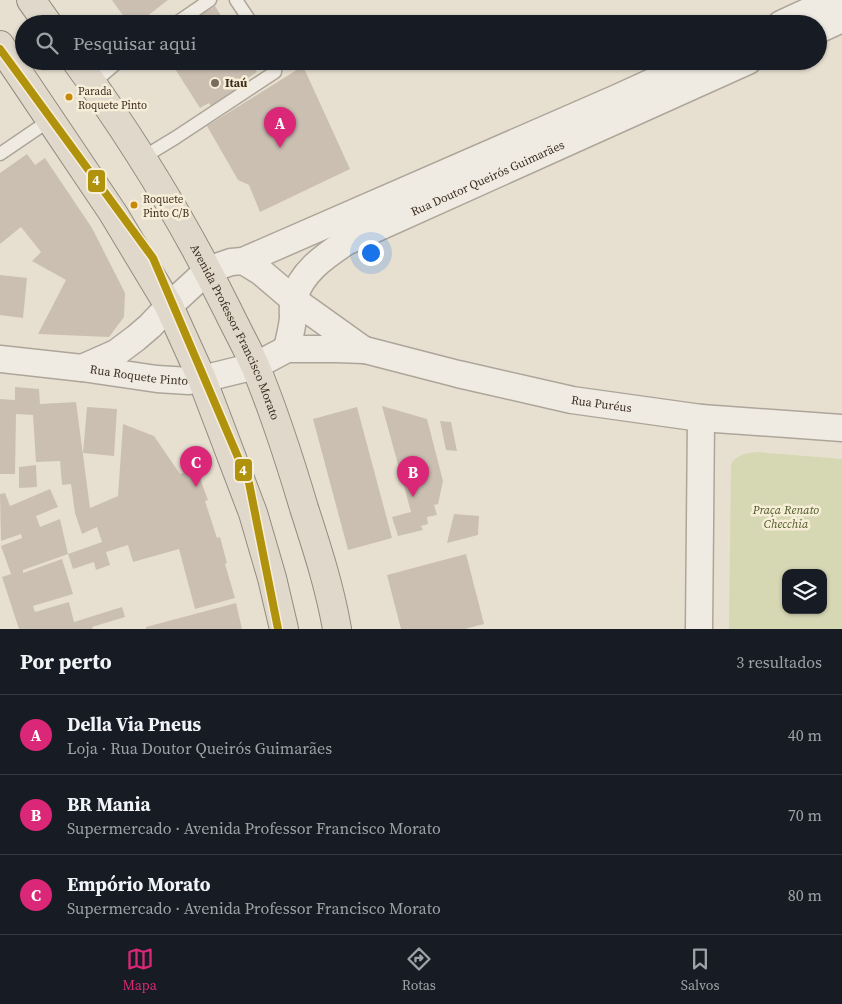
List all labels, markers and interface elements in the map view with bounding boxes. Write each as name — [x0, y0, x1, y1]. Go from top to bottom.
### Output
search box — [15, 15, 827, 70]
icon: search — [33, 29, 61, 57]
text: Pesquisar aqui — [73, 30, 196, 56]
place label: Itaú — [225, 75, 248, 91]
marker: Itaú — [209, 77, 221, 89]
place label: Parada Roquete Pinto — [78, 84, 147, 113]
marker: Parada Roquete Pinto — [64, 92, 74, 102]
pin: A — [264, 107, 296, 148]
street label: Rua Doutor Queirós Guimarães — [408, 137, 567, 220]
line badge: 4 — [87, 169, 106, 193]
text: 4 — [92, 170, 100, 190]
place label: Roquete Pinto C/B — [143, 192, 189, 221]
marker: Roquete Pinto C/B — [129, 200, 139, 210]
your location — [358, 240, 384, 266]
street label: Avenida Professor Francisco Morato — [187, 241, 283, 423]
street label: Rua Roquete Pinto — [89, 361, 189, 389]
street label: Rua Puréus — [570, 392, 633, 416]
pin: C — [180, 446, 212, 487]
pin: B — [397, 456, 429, 497]
line badge: 4 — [234, 458, 253, 482]
text: 4 — [239, 460, 247, 480]
park label: Praça Renato Checchia — [752, 502, 819, 532]
map controls — [782, 569, 827, 614]
button: layers — [782, 569, 827, 614]
text: Por perto — [20, 647, 112, 676]
text: 3 resultados — [736, 651, 822, 673]
text: Della Via Pneus — [67, 711, 201, 737]
text: A — [31, 724, 41, 746]
text: 40 m — [788, 724, 822, 746]
text: Loja · Rua Doutor Queirós Guimarães — [67, 737, 332, 759]
text: BR Mania — [67, 791, 151, 817]
text: B — [31, 804, 41, 826]
text: 70 m — [788, 804, 822, 826]
text: Supermercado · Avenida Professor Francisco Morato — [67, 817, 441, 839]
text: Empório Morato — [67, 871, 211, 897]
text: C — [31, 884, 41, 906]
text: 80 m — [788, 884, 822, 906]
text: Supermercado · Avenida Professor Francisco Morato — [67, 897, 441, 919]
tab: Mapa — [122, 945, 157, 995]
tab: Rotas — [402, 945, 436, 995]
tab: Salvos — [681, 945, 720, 995]

